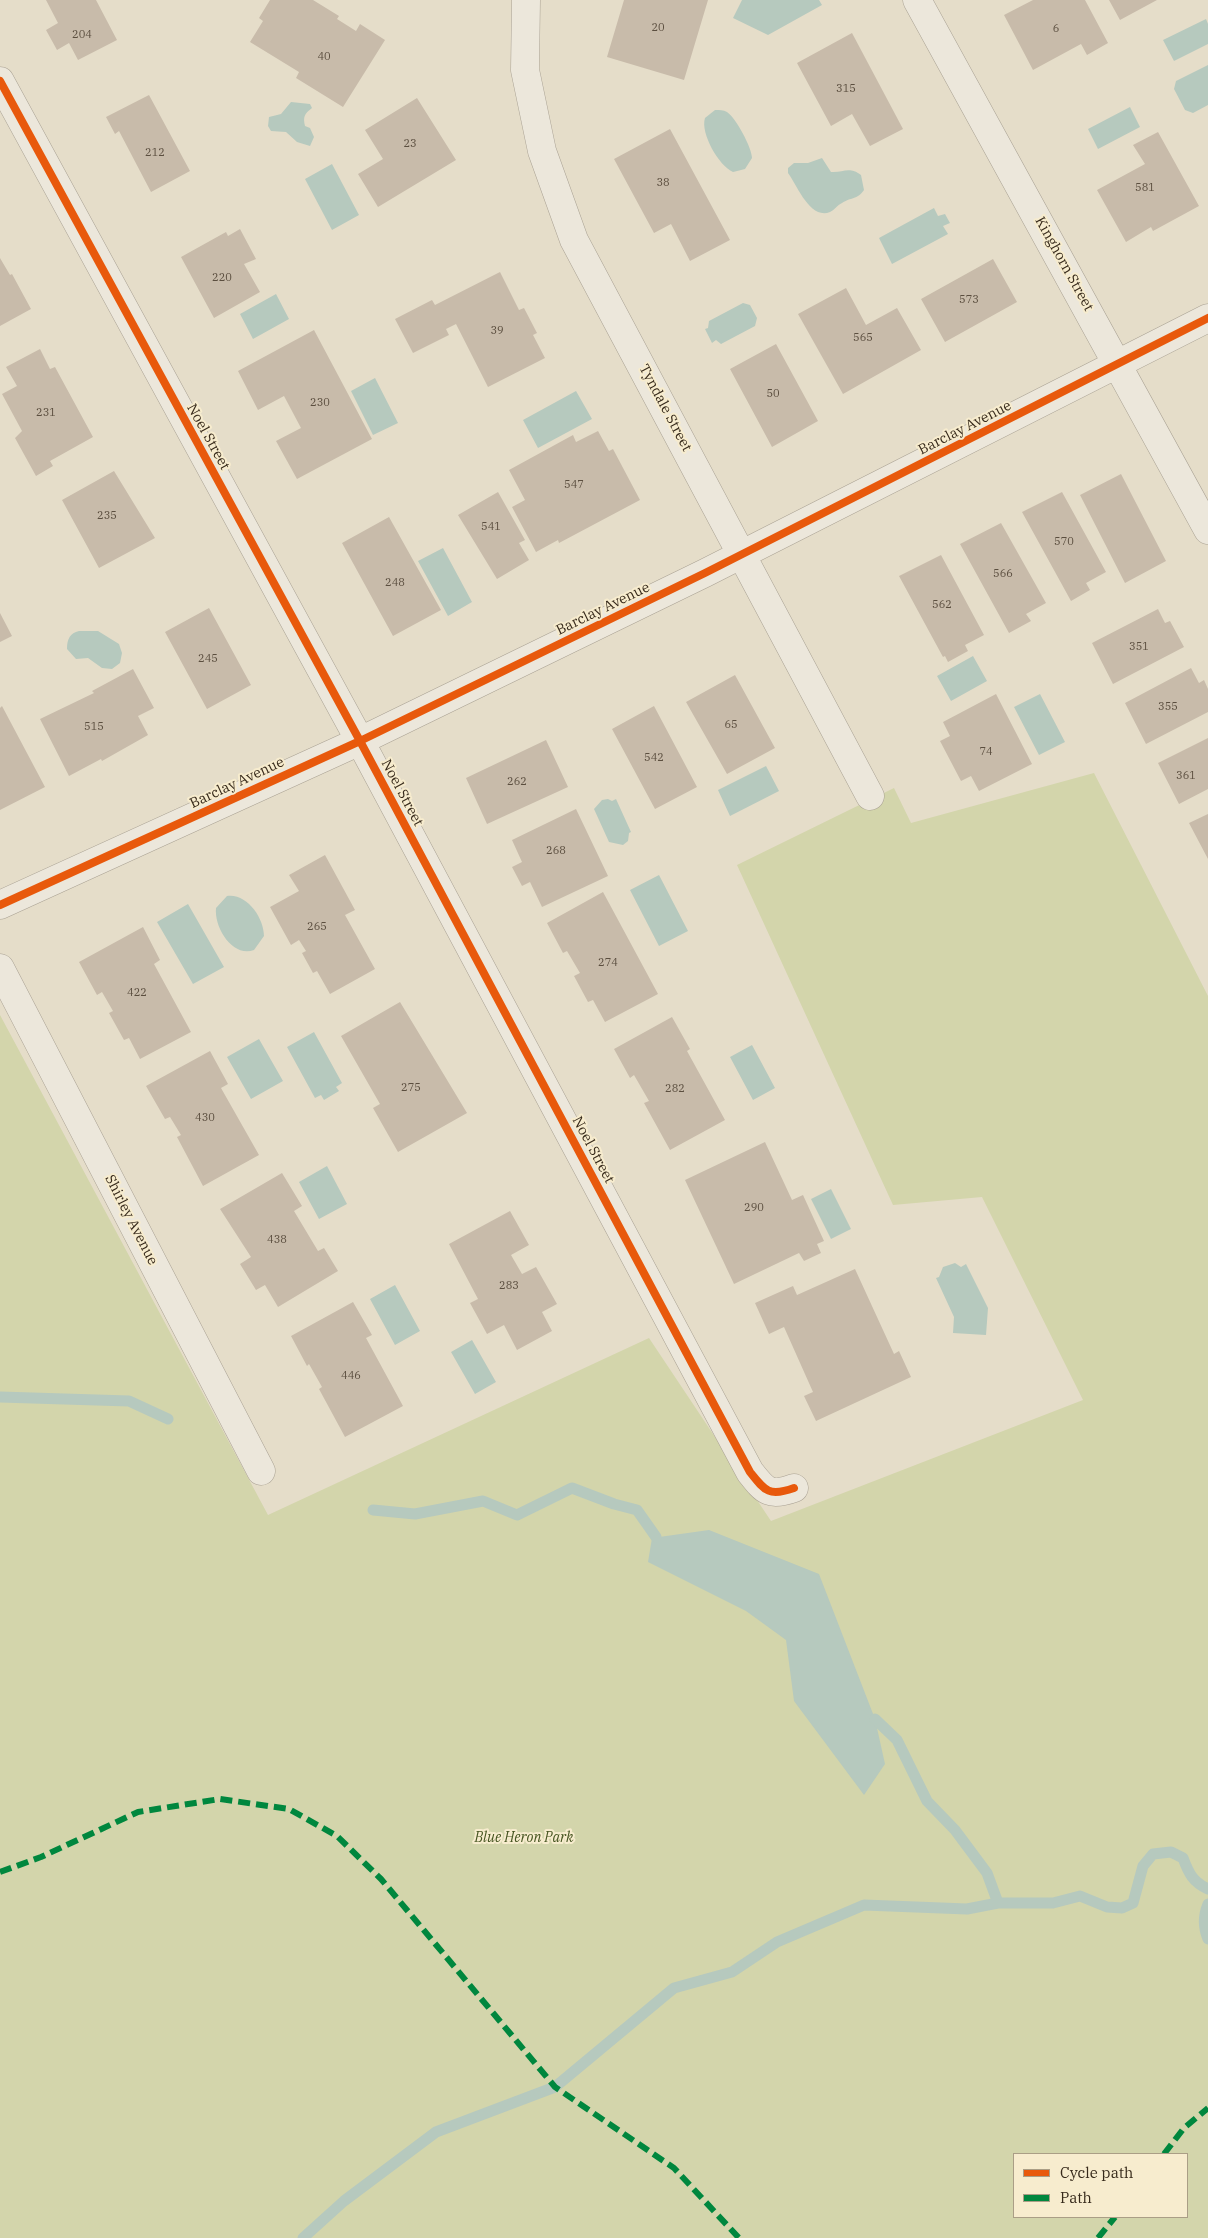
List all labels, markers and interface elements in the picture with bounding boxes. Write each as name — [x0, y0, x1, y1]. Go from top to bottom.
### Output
house number: 20 — [651, 21, 665, 35]
house number: 6 — [1053, 22, 1059, 36]
house number: 204 — [72, 28, 92, 42]
house number: 40 — [317, 50, 331, 64]
house number: 315 — [836, 82, 856, 96]
house number: 23 — [403, 137, 417, 151]
house number: 212 — [145, 146, 165, 160]
house number: 38 — [656, 176, 670, 190]
house number: 581 — [1135, 181, 1155, 195]
street label: Kinghorn Street — [1031, 214, 1097, 314]
house number: 220 — [212, 271, 232, 285]
house number: 573 — [959, 293, 979, 307]
house number: 39 — [490, 324, 504, 338]
house number: 565 — [853, 331, 873, 345]
street label: Tyndale Street — [635, 362, 695, 454]
house number: 50 — [766, 387, 780, 401]
house number: 230 — [310, 396, 330, 410]
street label: Barclay Avenue — [916, 397, 1014, 459]
street label: Noel Street — [183, 401, 233, 473]
house number: 231 — [36, 406, 56, 420]
house number: 547 — [564, 478, 584, 492]
house number: 235 — [97, 509, 117, 523]
house number: 541 — [481, 520, 501, 534]
house number: 570 — [1054, 535, 1074, 549]
house number: 566 — [993, 567, 1013, 581]
house number: 248 — [385, 576, 405, 590]
street label: Barclay Avenue — [553, 579, 653, 639]
house number: 562 — [932, 598, 952, 612]
house number: 351 — [1129, 640, 1149, 654]
house number: 245 — [198, 652, 218, 666]
house number: 355 — [1158, 700, 1178, 714]
house number: 65 — [724, 718, 738, 732]
house number: 515 — [84, 720, 104, 734]
house number: 74 — [979, 745, 993, 759]
house number: 542 — [644, 751, 664, 765]
street label: Barclay Avenue — [187, 754, 287, 812]
street label: Noel Street — [377, 757, 427, 829]
house number: 361 — [1176, 769, 1196, 783]
house number: 262 — [507, 775, 527, 789]
house number: 268 — [546, 844, 566, 858]
house number: 265 — [307, 920, 327, 934]
house number: 274 — [598, 956, 618, 970]
house number: 422 — [127, 986, 147, 1000]
house number: 275 — [401, 1081, 421, 1095]
house number: 282 — [665, 1082, 685, 1096]
house number: 430 — [195, 1111, 215, 1125]
street label: Noel Street — [568, 1114, 618, 1186]
street label: Shirley Avenue — [101, 1172, 161, 1268]
house number: 290 — [744, 1201, 764, 1215]
house number: 438 — [267, 1233, 287, 1247]
house number: 283 — [499, 1279, 519, 1293]
house number: 446 — [341, 1369, 361, 1383]
park label: Blue Heron Park — [474, 1830, 574, 1846]
legend — [1013, 2153, 1188, 2218]
text: Cycle path — [1060, 2163, 1133, 2182]
text: Path — [1060, 2188, 1092, 2207]

